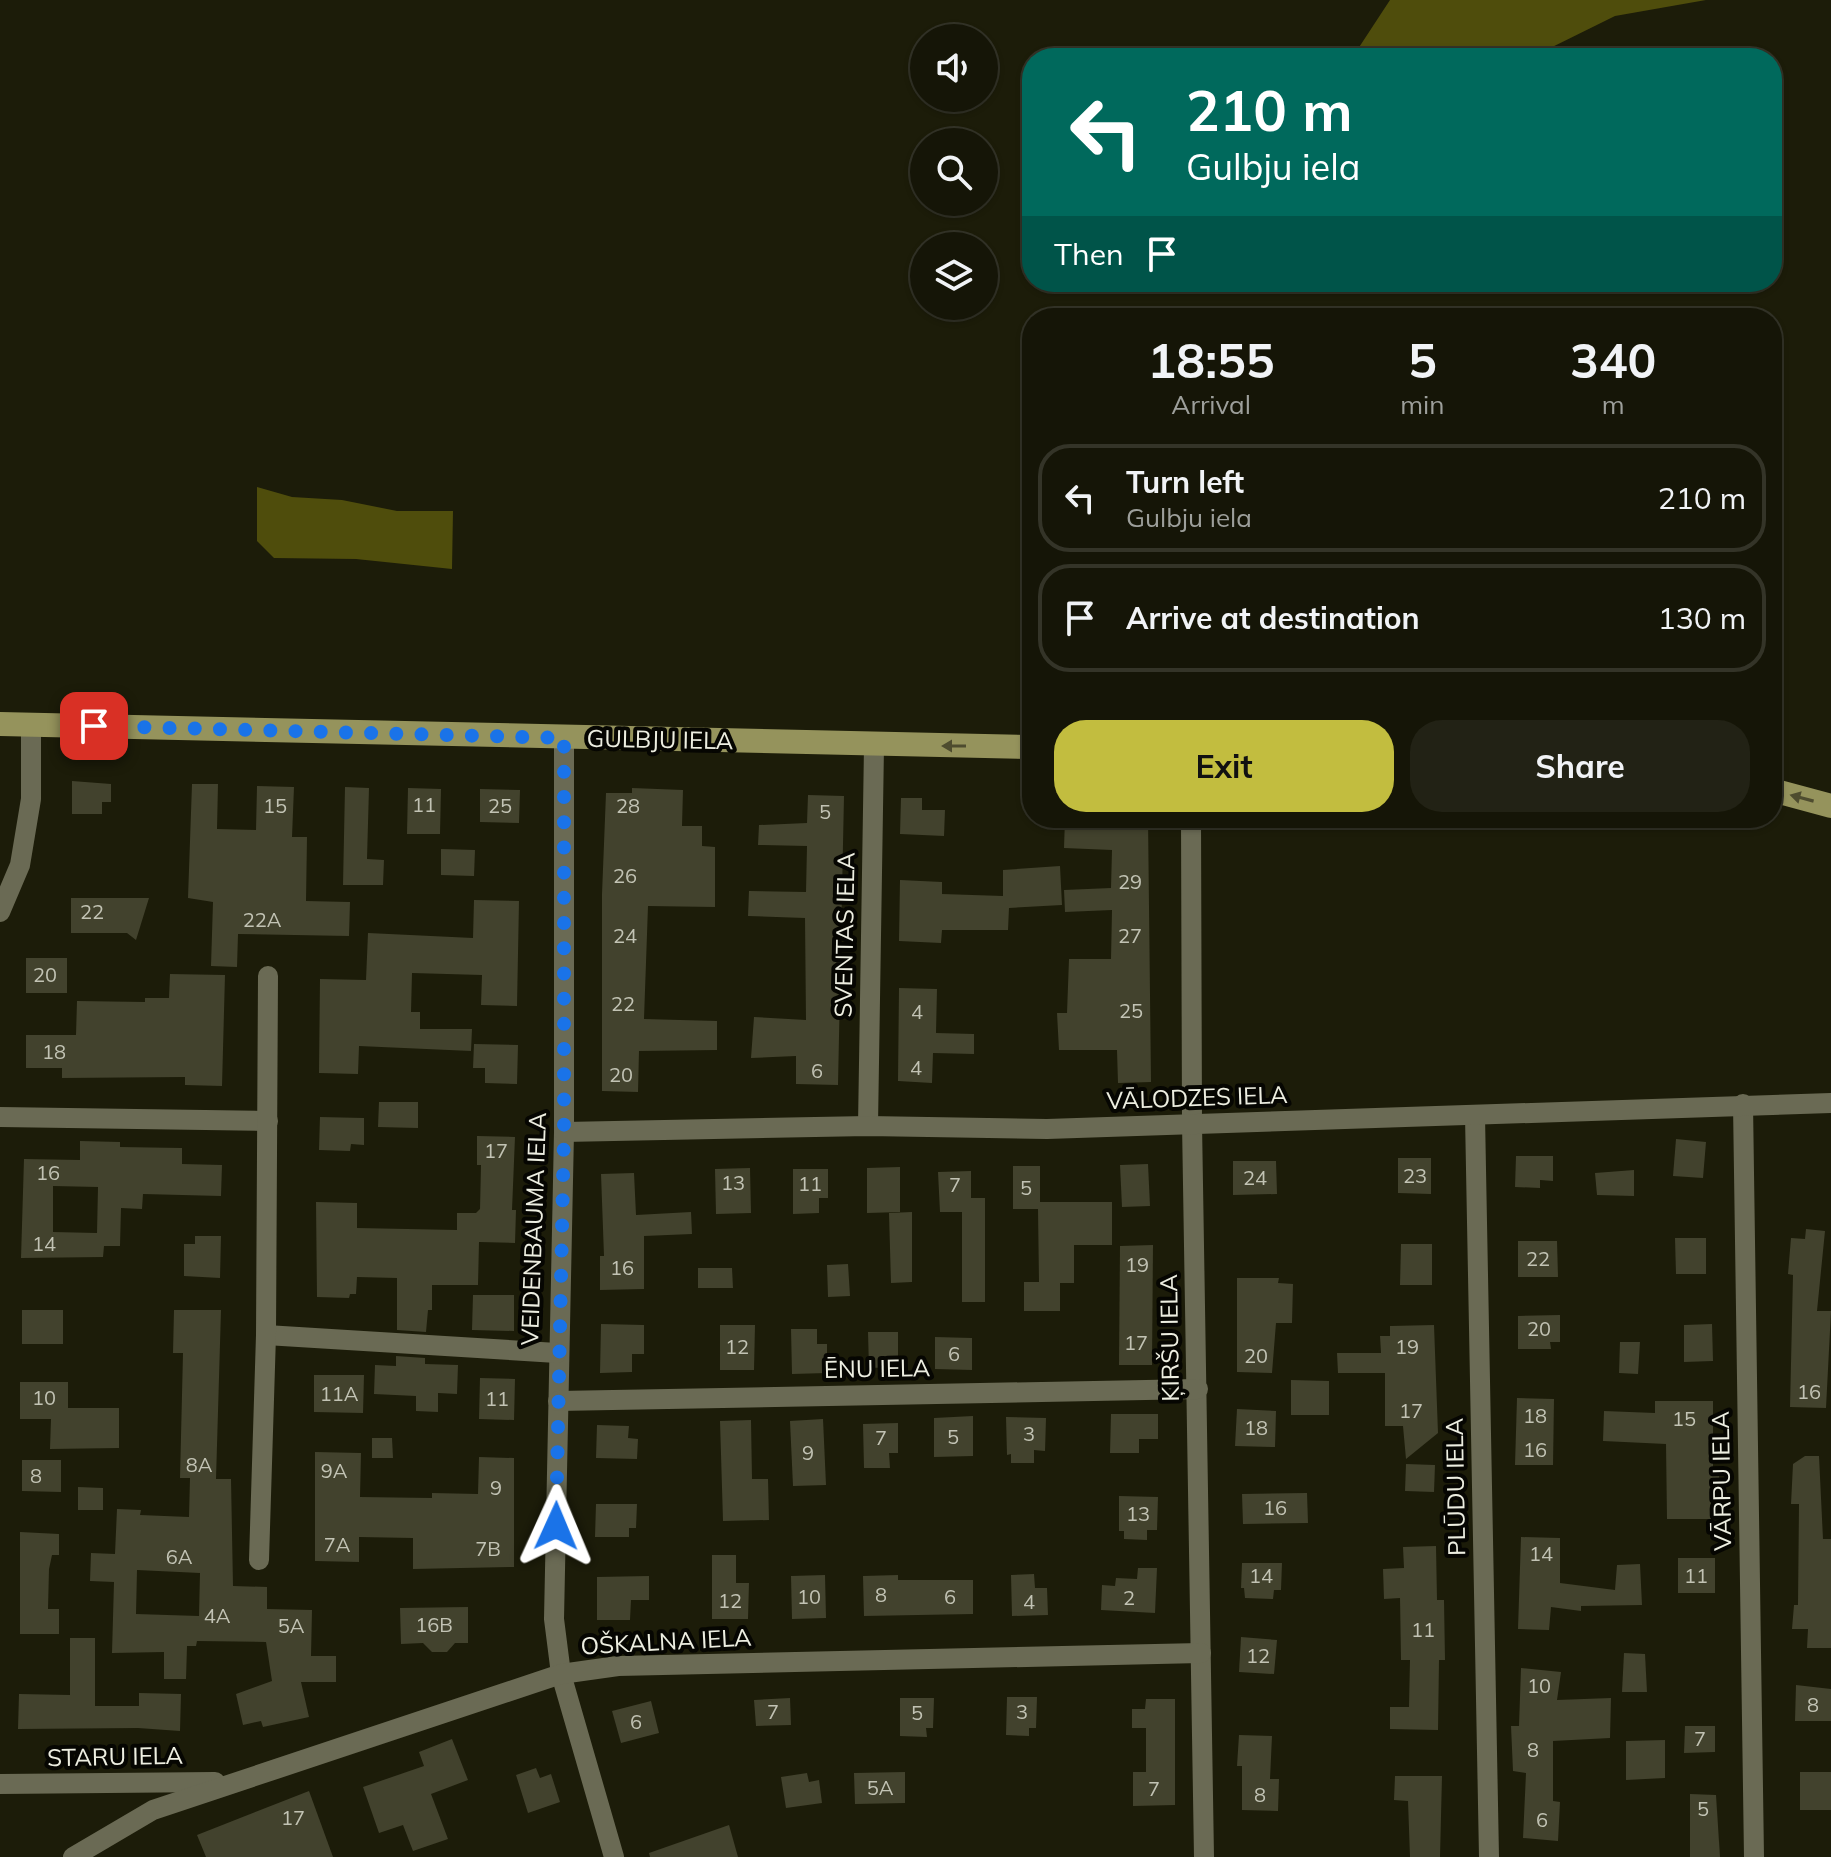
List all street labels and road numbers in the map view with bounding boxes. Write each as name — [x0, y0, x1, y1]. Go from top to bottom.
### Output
street label: GULBJU IELA — [587, 723, 734, 755]
street label: SVENTAS IELA — [828, 852, 860, 1018]
street label: VĀLODZES IELA — [1106, 1079, 1288, 1115]
street label: VEIDENBAUMA IELA — [514, 1112, 552, 1346]
street label: ĶIRŠU IELA — [1153, 1274, 1186, 1402]
street label: ĒNU IELA — [824, 1352, 931, 1384]
street label: VĀRPU IELA — [1705, 1411, 1737, 1551]
street label: PLŪDU IELA — [1439, 1417, 1471, 1556]
street label: OŠKALNA IELA — [580, 1622, 753, 1660]
street label: STARU IELA — [47, 1740, 184, 1772]

